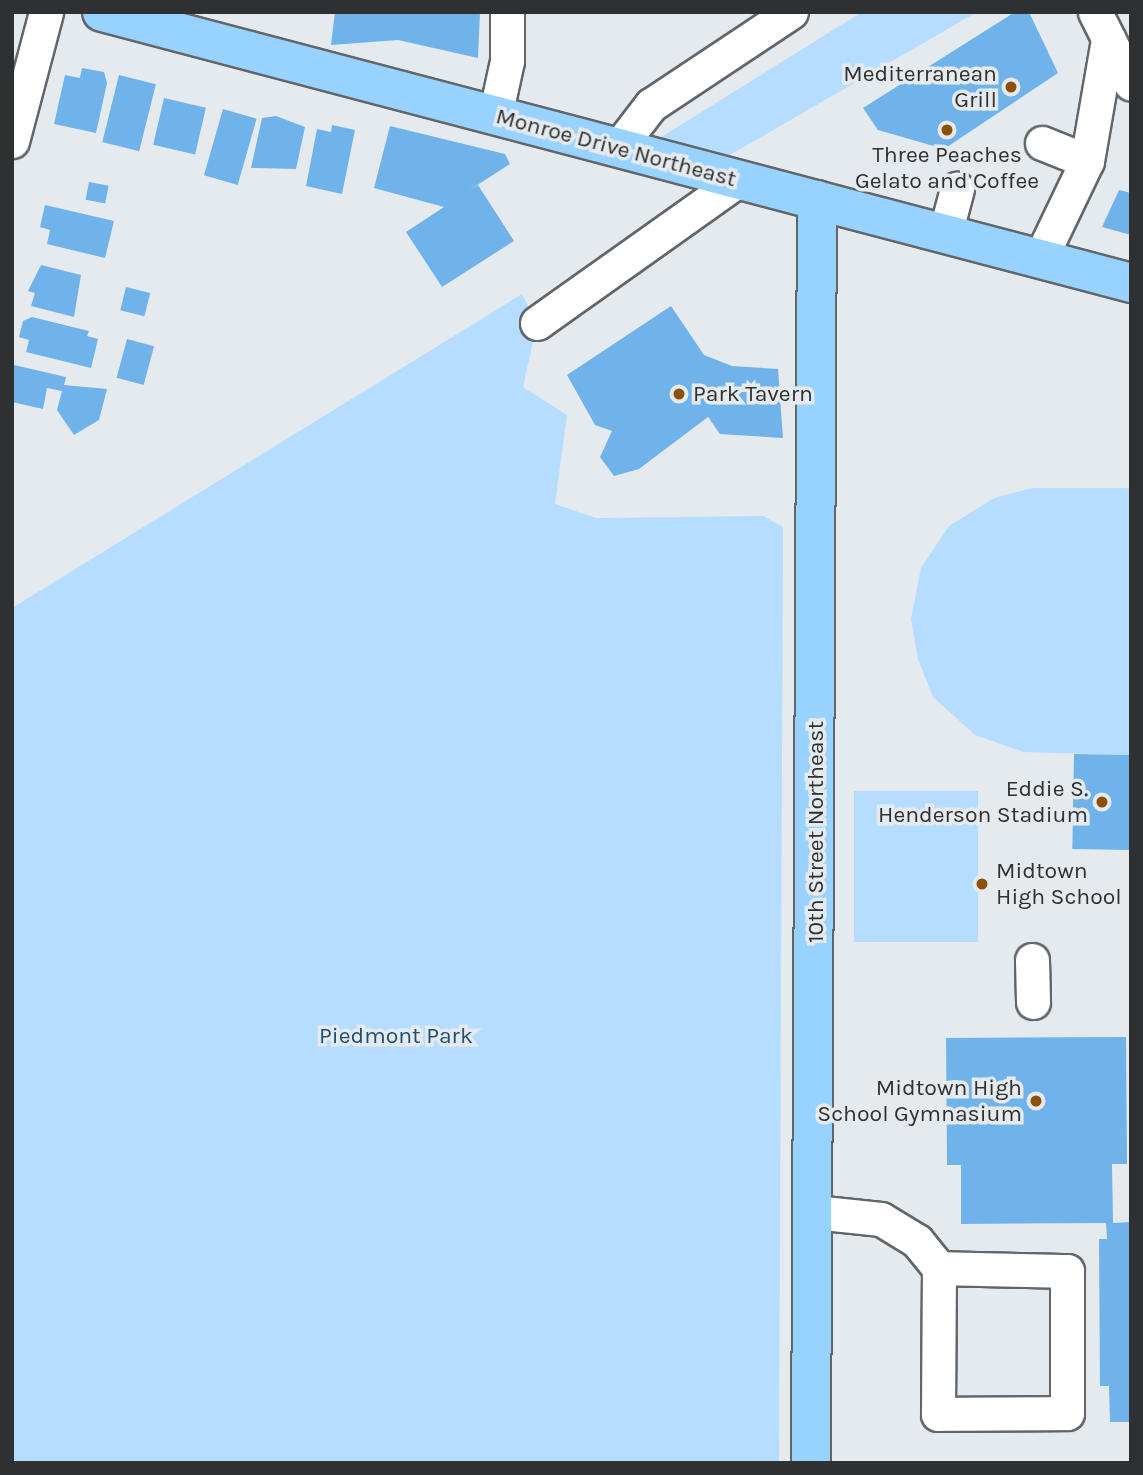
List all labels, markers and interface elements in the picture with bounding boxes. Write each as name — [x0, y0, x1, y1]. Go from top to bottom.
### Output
place label: Mediterranean Grill — [843, 60, 997, 114]
marker: Mediterranean Grill — [1003, 79, 1019, 95]
street label: Monroe Drive Northeast — [493, 103, 739, 193]
marker: Three Peaches Gelato and Coffee — [939, 122, 955, 138]
place label: Three Peaches Gelato and Coffee — [855, 141, 1039, 195]
place label: Park Tavern — [693, 380, 813, 408]
marker: Park Tavern — [671, 386, 687, 402]
street label: 10th Street Northeast — [802, 721, 830, 943]
place label: Eddie S. Henderson Stadium — [878, 775, 1088, 829]
marker: Eddie S. Henderson Stadium — [1094, 794, 1110, 810]
place label: Midtown High School — [996, 857, 1122, 911]
marker: Midtown High School — [974, 876, 990, 892]
park label: Piedmont Park — [319, 1022, 473, 1050]
place label: Midtown High School Gymnasium — [817, 1074, 1022, 1128]
marker: Midtown High School Gymnasium — [1028, 1093, 1044, 1109]

